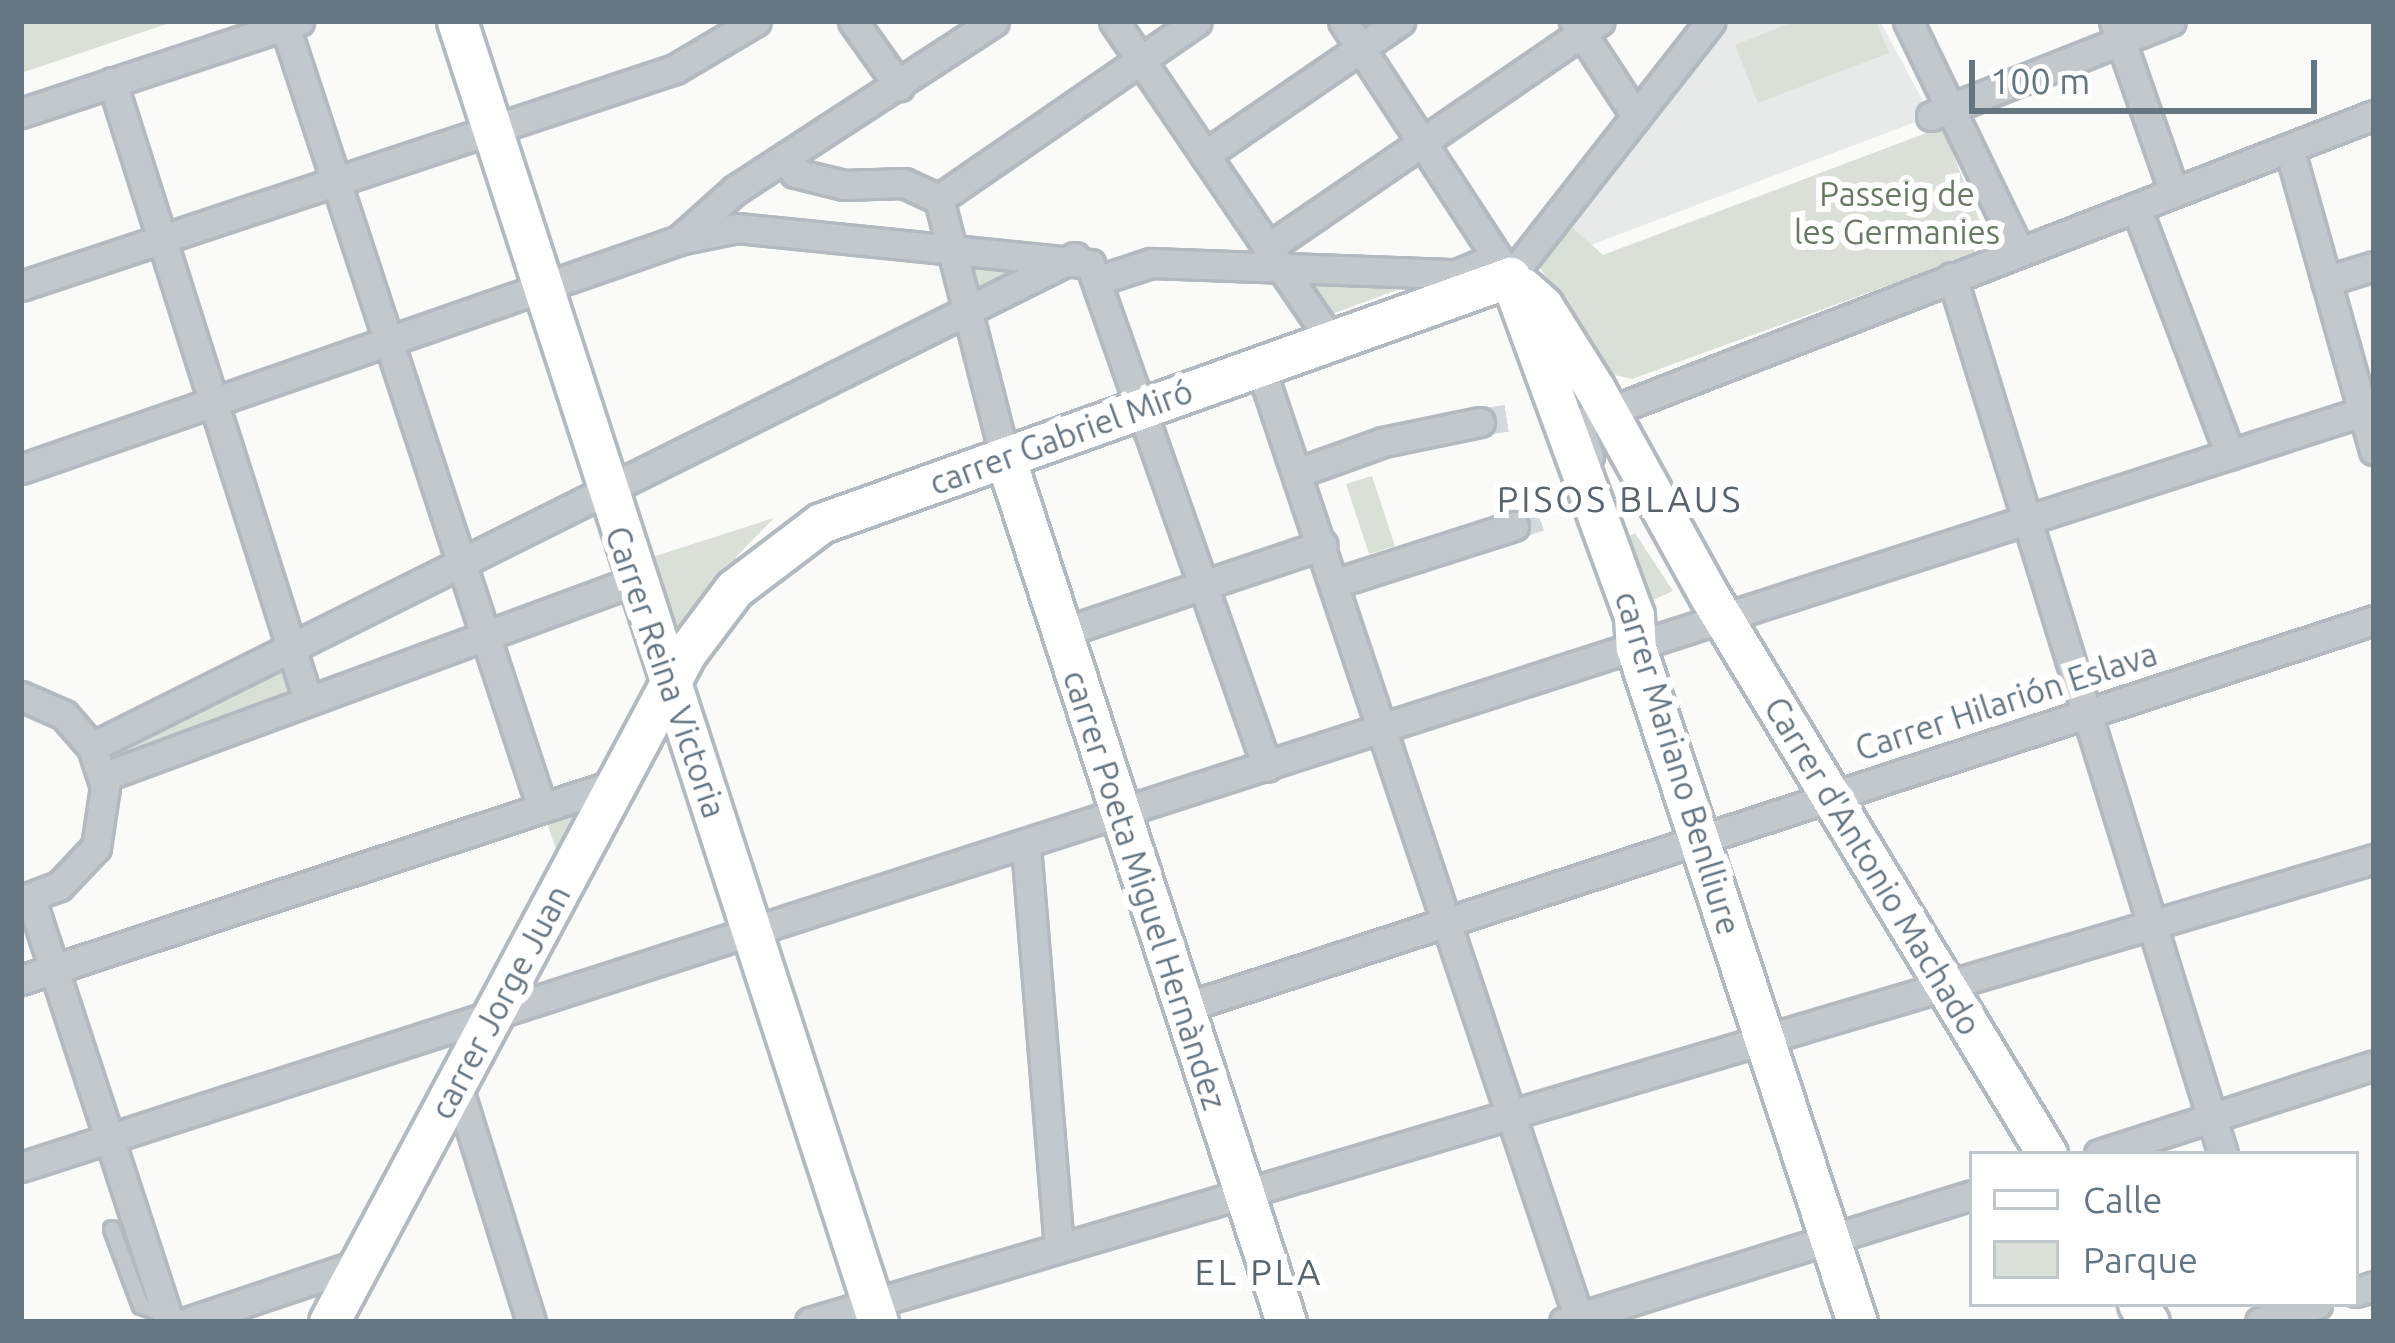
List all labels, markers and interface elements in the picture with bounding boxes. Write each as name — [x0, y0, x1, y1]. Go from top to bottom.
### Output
scale bar — [1975, 36, 2323, 110]
text: 100 m — [1990, 60, 2090, 101]
park label: Passeig de les Germanies — [1794, 174, 2000, 252]
street label: carrer Gabriel Miró — [924, 371, 1198, 503]
district label: PISOS BLAUS — [1497, 477, 1743, 521]
street label: Carrer Reina Victoria — [598, 521, 734, 823]
street label: carrer Mariano Benlliure — [1607, 586, 1749, 940]
street label: Carrer Hilarión Eslava — [1850, 634, 2162, 768]
street label: carrer Poeta Miguel Hernàndez — [1055, 665, 1235, 1115]
street label: Carrer d'Antonio Machado — [1756, 690, 1990, 1042]
street label: carrer Jorge Juan — [422, 878, 578, 1126]
legend — [1969, 1151, 2359, 1307]
text: Calle — [2083, 1179, 2162, 1220]
text: Parque — [2083, 1239, 2198, 1280]
district label: EL PLA — [1194, 1250, 1324, 1294]

